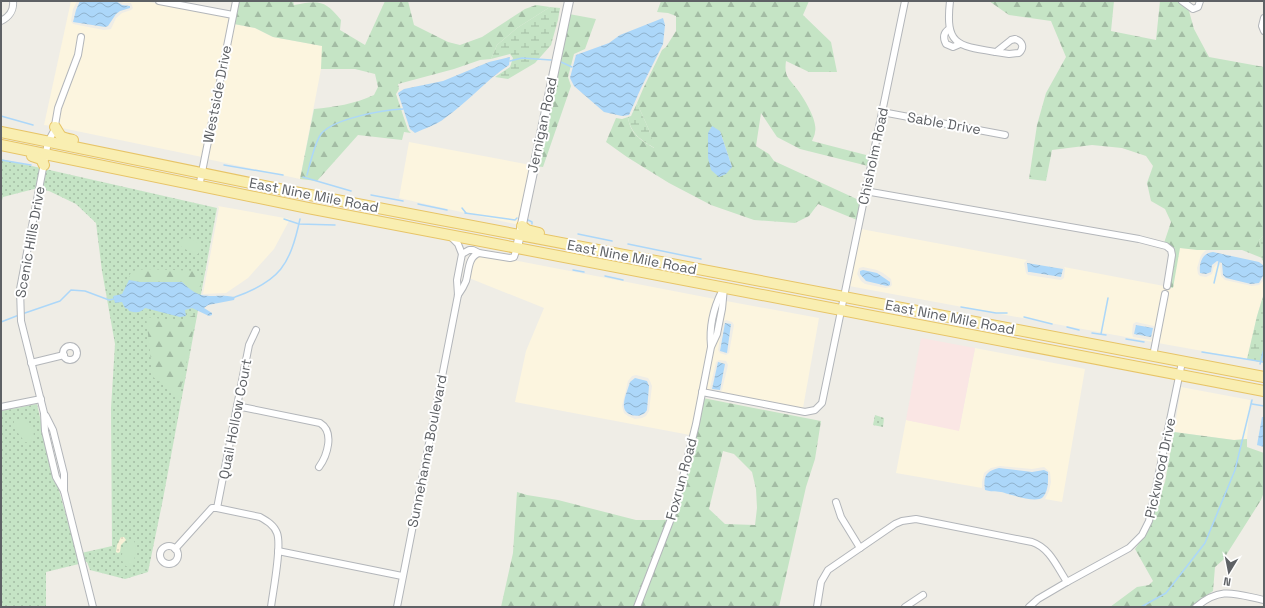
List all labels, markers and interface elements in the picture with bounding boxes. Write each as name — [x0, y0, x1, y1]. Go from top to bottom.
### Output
street label: Westside Drive — [199, 44, 235, 144]
street label: Jernigan Road — [523, 76, 561, 174]
street label: Chisholm Road — [854, 106, 892, 206]
street label: Sable Drive — [906, 108, 982, 138]
street label: East Nine Mile Road — [248, 174, 380, 216]
street label: Scenic Hills Drive — [11, 185, 49, 299]
street label: East Nine Mile Road — [566, 236, 698, 278]
street label: East Nine Mile Road — [884, 296, 1016, 338]
street label: Quail Hollow Court — [214, 357, 256, 481]
street label: Sunnehanna Boulevard — [403, 373, 451, 529]
street label: Pickwood Drive — [1141, 416, 1179, 520]
street label: Foxrun Road — [661, 436, 701, 522]
north arrow — [1209, 552, 1249, 592]
text: N — [1222, 574, 1232, 589]

